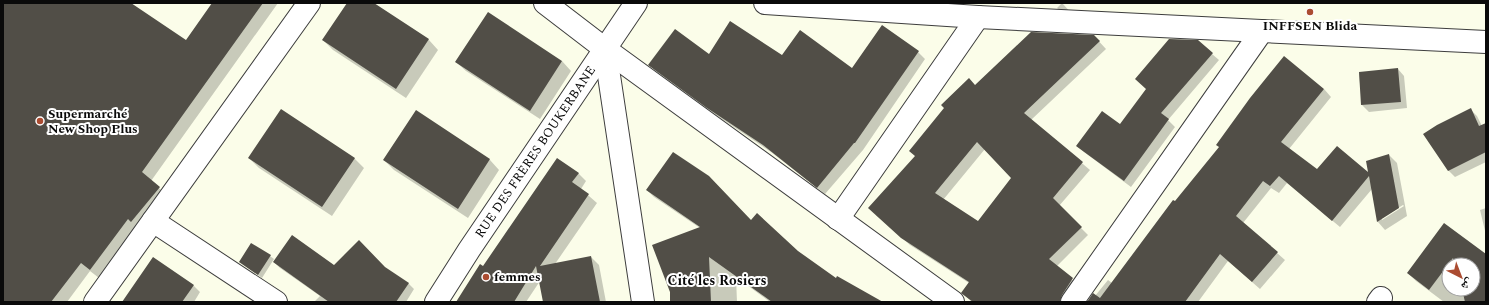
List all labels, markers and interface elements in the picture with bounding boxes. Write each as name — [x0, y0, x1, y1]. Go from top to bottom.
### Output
marker: INFFSEN Blida — [1305, 7, 1315, 17]
place label: INFFSEN Blida — [1263, 16, 1358, 36]
street label: RUE DES FRÈRES BOUKERBANE — [470, 62, 601, 242]
place label: Supermarché New Shop Plus — [48, 104, 138, 139]
marker: Supermarché New Shop Plus — [35, 116, 45, 126]
north arrow — [1441, 257, 1481, 297]
place label: femmes — [494, 267, 541, 287]
district label: Cité les Rosiers — [667, 270, 767, 291]
marker: femmes — [481, 272, 491, 282]
text: ش — [1457, 274, 1477, 295]

